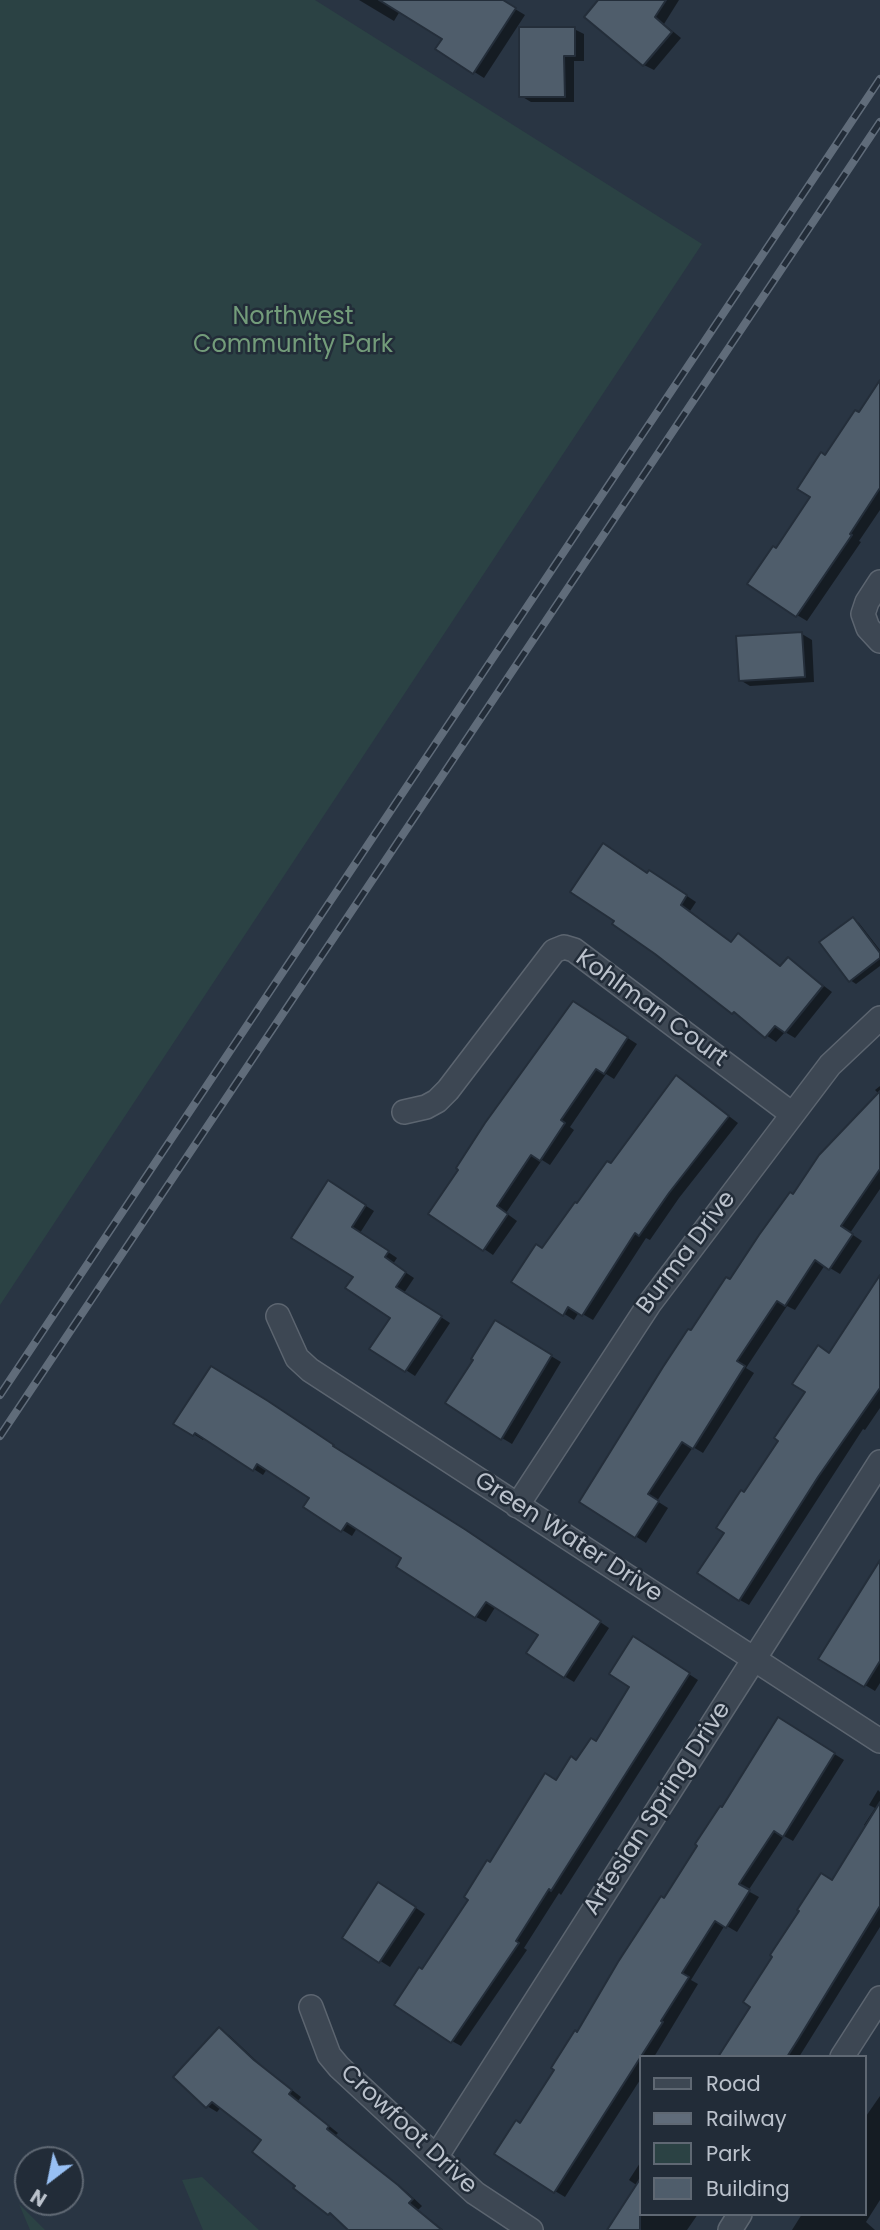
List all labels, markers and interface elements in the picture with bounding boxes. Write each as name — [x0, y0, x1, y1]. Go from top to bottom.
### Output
park label: Northwest Community Park — [193, 304, 393, 360]
street label: Kohlman Court — [569, 944, 733, 1074]
street label: Burma Drive — [631, 1186, 743, 1320]
street label: Green Water Drive — [469, 1467, 667, 1609]
street label: Artesian Spring Drive — [578, 1697, 738, 1921]
legend — [638, 2055, 866, 2216]
street label: Crowfoot Drive — [334, 2059, 482, 2201]
text: Road — [706, 2069, 761, 2098]
text: Railway — [706, 2104, 787, 2133]
text: Park — [706, 2139, 751, 2168]
north arrow — [14, 2146, 84, 2216]
text: Building — [706, 2174, 790, 2203]
text: N — [25, 2182, 52, 2213]

